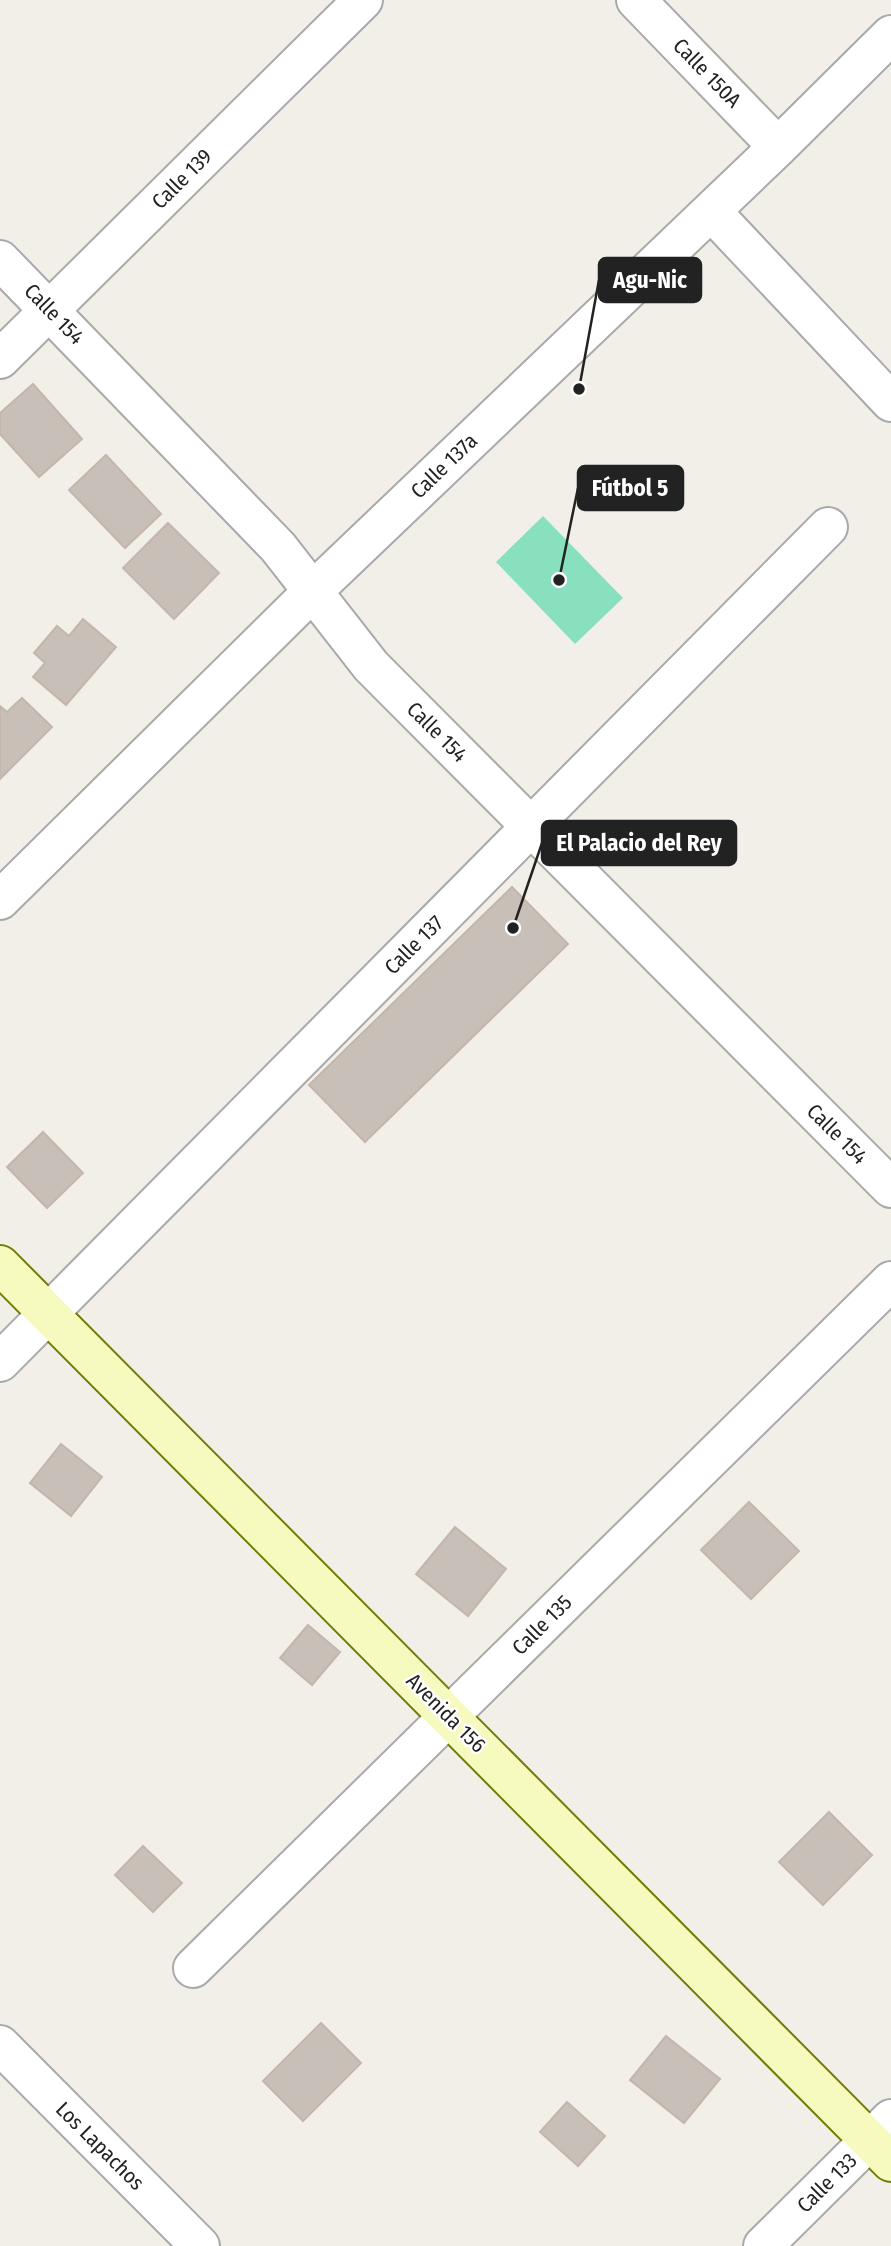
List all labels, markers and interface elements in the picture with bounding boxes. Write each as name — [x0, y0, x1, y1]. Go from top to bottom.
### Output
street label: Calle 150A — [668, 33, 746, 113]
street label: Calle 139 — [146, 143, 218, 215]
callout: Agu-Nic — [599, 258, 701, 302]
text: Agu-Nic — [612, 266, 687, 294]
street label: Calle 154 — [19, 278, 89, 350]
street label: Calle 137a — [405, 428, 483, 504]
callout: Fútbol 5 — [578, 466, 683, 510]
text: Fútbol 5 — [592, 474, 668, 502]
street label: Calle 154 — [401, 696, 473, 768]
callout: El Palacio del Rey — [542, 821, 736, 865]
text: El Palacio del Rey — [556, 829, 723, 857]
street label: Calle 137 — [379, 910, 449, 980]
street label: Calle 154 — [801, 1098, 873, 1170]
street label: Calle 135 — [507, 1590, 577, 1660]
street label: Avenida 156 — [401, 1668, 491, 1758]
street label: Los Lapachos — [50, 2096, 150, 2196]
street label: Calle 133 — [792, 2148, 862, 2218]

